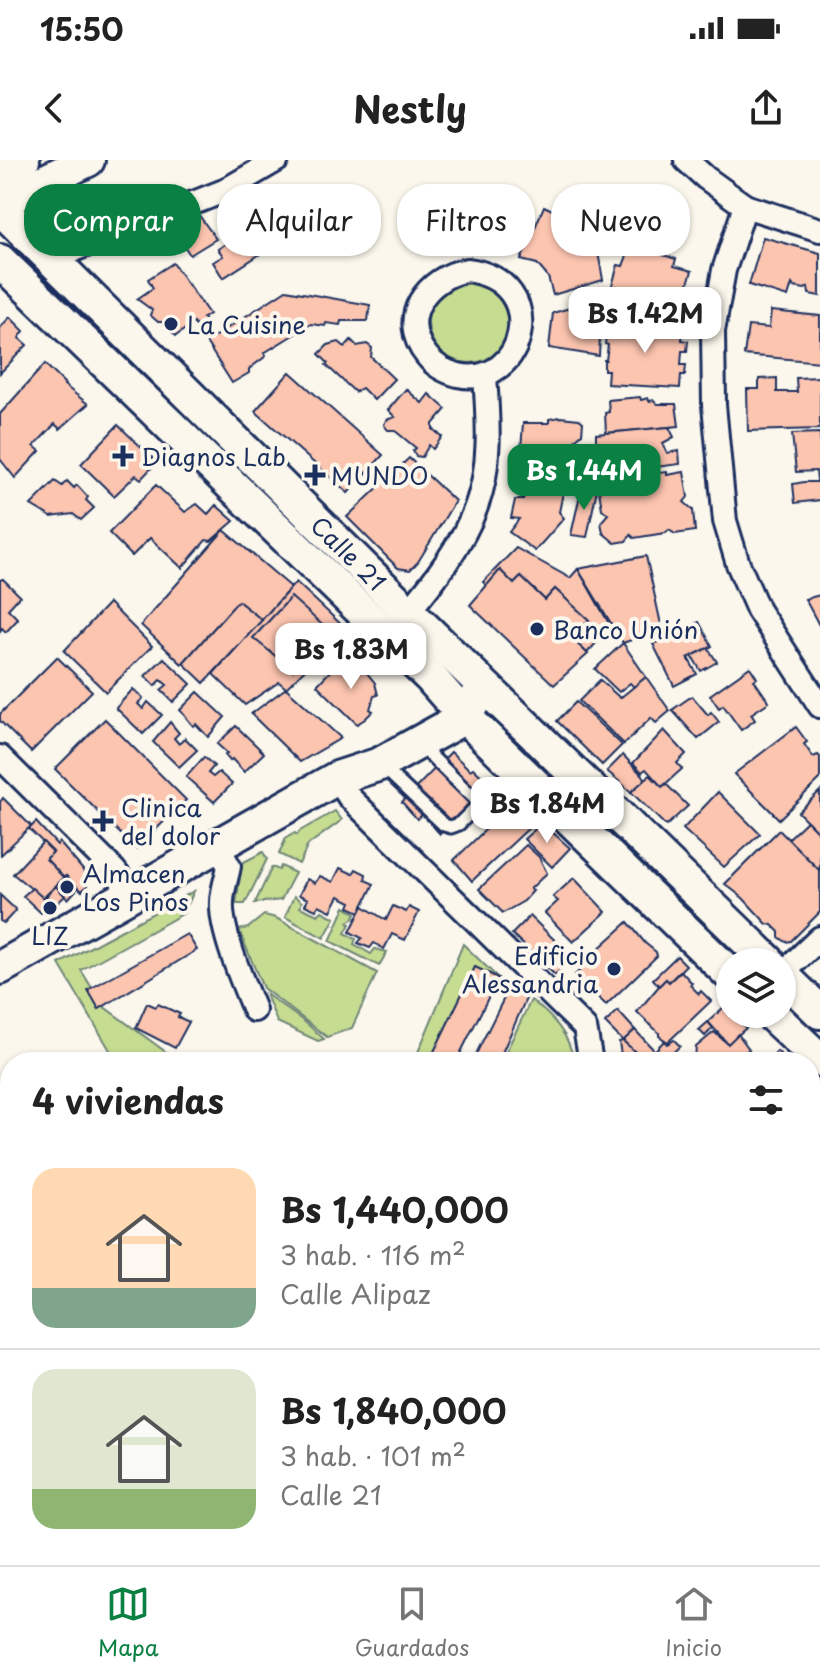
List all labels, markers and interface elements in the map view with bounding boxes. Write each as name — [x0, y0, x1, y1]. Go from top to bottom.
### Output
text: 15:50 — [40, 6, 124, 51]
text: Nestly — [353, 81, 467, 135]
icon: back — [32, 86, 76, 130]
icon: share — [744, 86, 788, 130]
chip: Comprar — [24, 184, 201, 256]
chip: Alquilar — [217, 184, 381, 256]
chip: Filtros — [397, 184, 535, 256]
chip: Nuevo — [551, 184, 690, 256]
pin: Bs 1.42M — [562, 287, 728, 355]
text: Bs 1.42M — [587, 293, 703, 332]
place label: La Cuisine — [187, 306, 306, 342]
marker: La Cuisine — [162, 315, 180, 333]
place label: Diagnos Lab — [141, 438, 286, 474]
pin: Bs 1.44M — [501, 444, 667, 512]
marker: Diagnos Lab — [112, 445, 134, 467]
text: Bs 1.44M — [525, 450, 643, 489]
place label: MUNDO — [331, 457, 429, 493]
marker: MUNDO — [306, 466, 324, 484]
street label: Calle 21 — [303, 507, 395, 599]
place label: Banco Unión — [553, 611, 698, 647]
marker: Banco Unión — [528, 620, 546, 638]
pin: Bs 1.83M — [268, 623, 434, 691]
text: Bs 1.83M — [293, 629, 409, 668]
pin: Bs 1.84M — [464, 777, 630, 845]
text: Bs 1.84M — [489, 783, 605, 822]
place label: Clinica del dolor — [121, 789, 221, 853]
marker: Clinica del dolor — [92, 810, 114, 832]
place label: Almacen Los Pinos — [83, 855, 189, 919]
marker: Almacen Los Pinos — [58, 878, 76, 896]
marker: LIZ — [41, 899, 59, 917]
place label: LIZ — [31, 917, 69, 953]
place label: Edificio Alessandria — [462, 937, 598, 1001]
map controls — [716, 948, 796, 1028]
button: layers — [716, 948, 796, 1028]
marker: Edificio Alessandria — [605, 960, 623, 978]
text: 4 viviendas — [32, 1074, 224, 1126]
icon: filters — [744, 1078, 788, 1122]
text: Bs 1,440,000 — [280, 1183, 509, 1235]
icon: home — [96, 1200, 192, 1296]
text: 3 hab. · 116 m² — [280, 1235, 466, 1274]
text: Calle Alipaz — [280, 1274, 430, 1313]
text: Bs 1,840,000 — [280, 1384, 507, 1436]
icon: home — [96, 1401, 192, 1497]
text: 3 hab. · 101 m² — [280, 1436, 466, 1475]
text: Calle 21 — [280, 1475, 382, 1514]
tab: Mapa — [98, 1582, 159, 1663]
tab: Guardados — [355, 1582, 469, 1663]
tab: Inicio — [665, 1582, 722, 1663]

